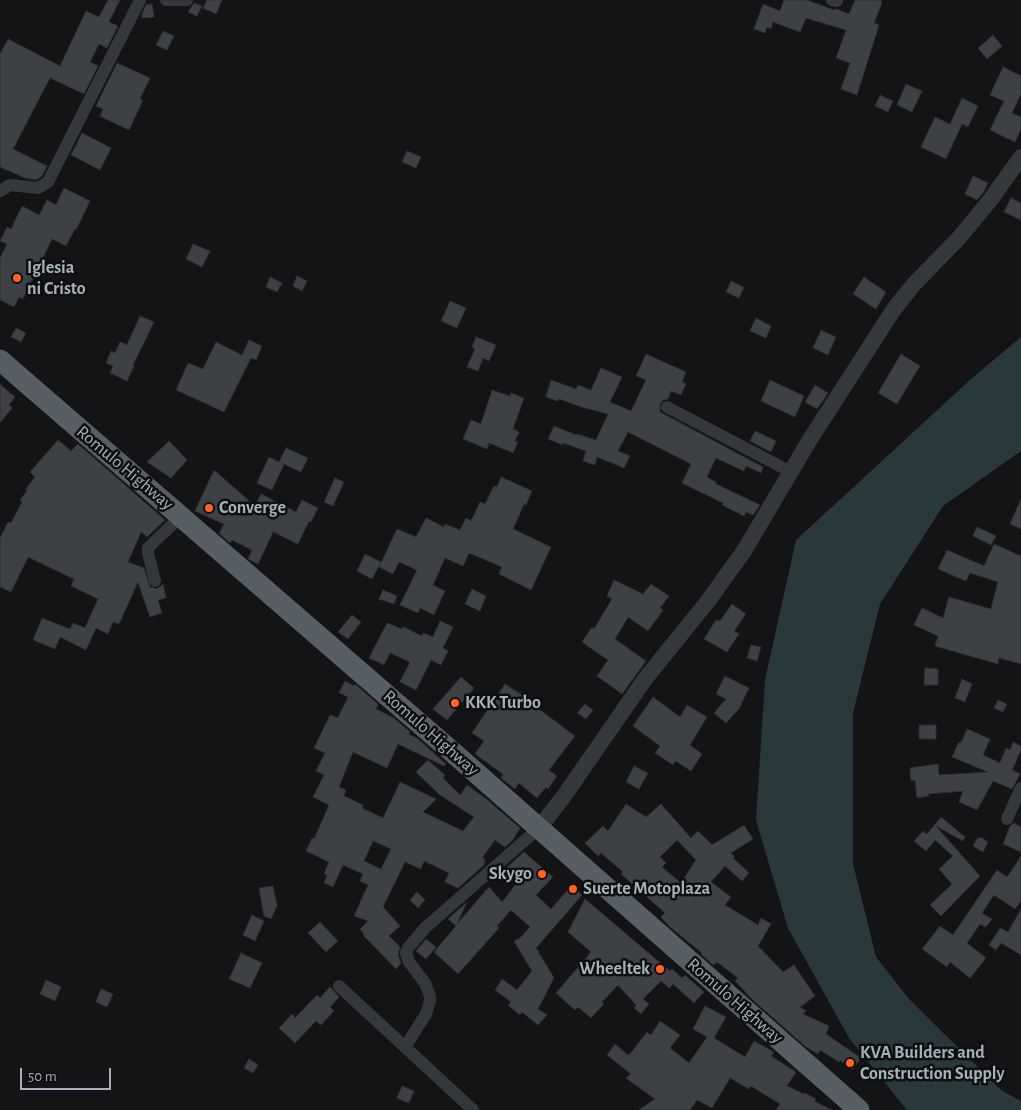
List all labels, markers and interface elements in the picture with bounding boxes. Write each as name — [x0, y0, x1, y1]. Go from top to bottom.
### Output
place label: Iglesia ni Cristo — [27, 257, 86, 300]
marker: Iglesia ni Cristo — [11, 272, 23, 284]
street label: Romulo Highway — [72, 421, 178, 515]
place label: Converge — [219, 497, 286, 519]
marker: Converge — [203, 502, 215, 514]
street label: Romulo Highway — [379, 686, 483, 780]
place label: KKK Turbo — [465, 692, 541, 714]
marker: KKK Turbo — [449, 697, 461, 709]
place label: Skygo — [489, 863, 532, 885]
marker: Skygo — [536, 868, 548, 880]
place label: Suerte Motoplaza — [583, 878, 710, 900]
marker: Suerte Motoplaza — [567, 883, 579, 895]
street label: Romulo Highway — [683, 954, 787, 1048]
place label: Wheeltek — [579, 958, 650, 980]
marker: Wheeltek — [654, 963, 666, 975]
place label: KVA Builders and Construction Supply — [860, 1042, 1005, 1084]
marker: KVA Builders and Construction Supply — [844, 1057, 856, 1069]
scale bar — [22, 1058, 114, 1090]
text: 50 m — [28, 1069, 57, 1084]

